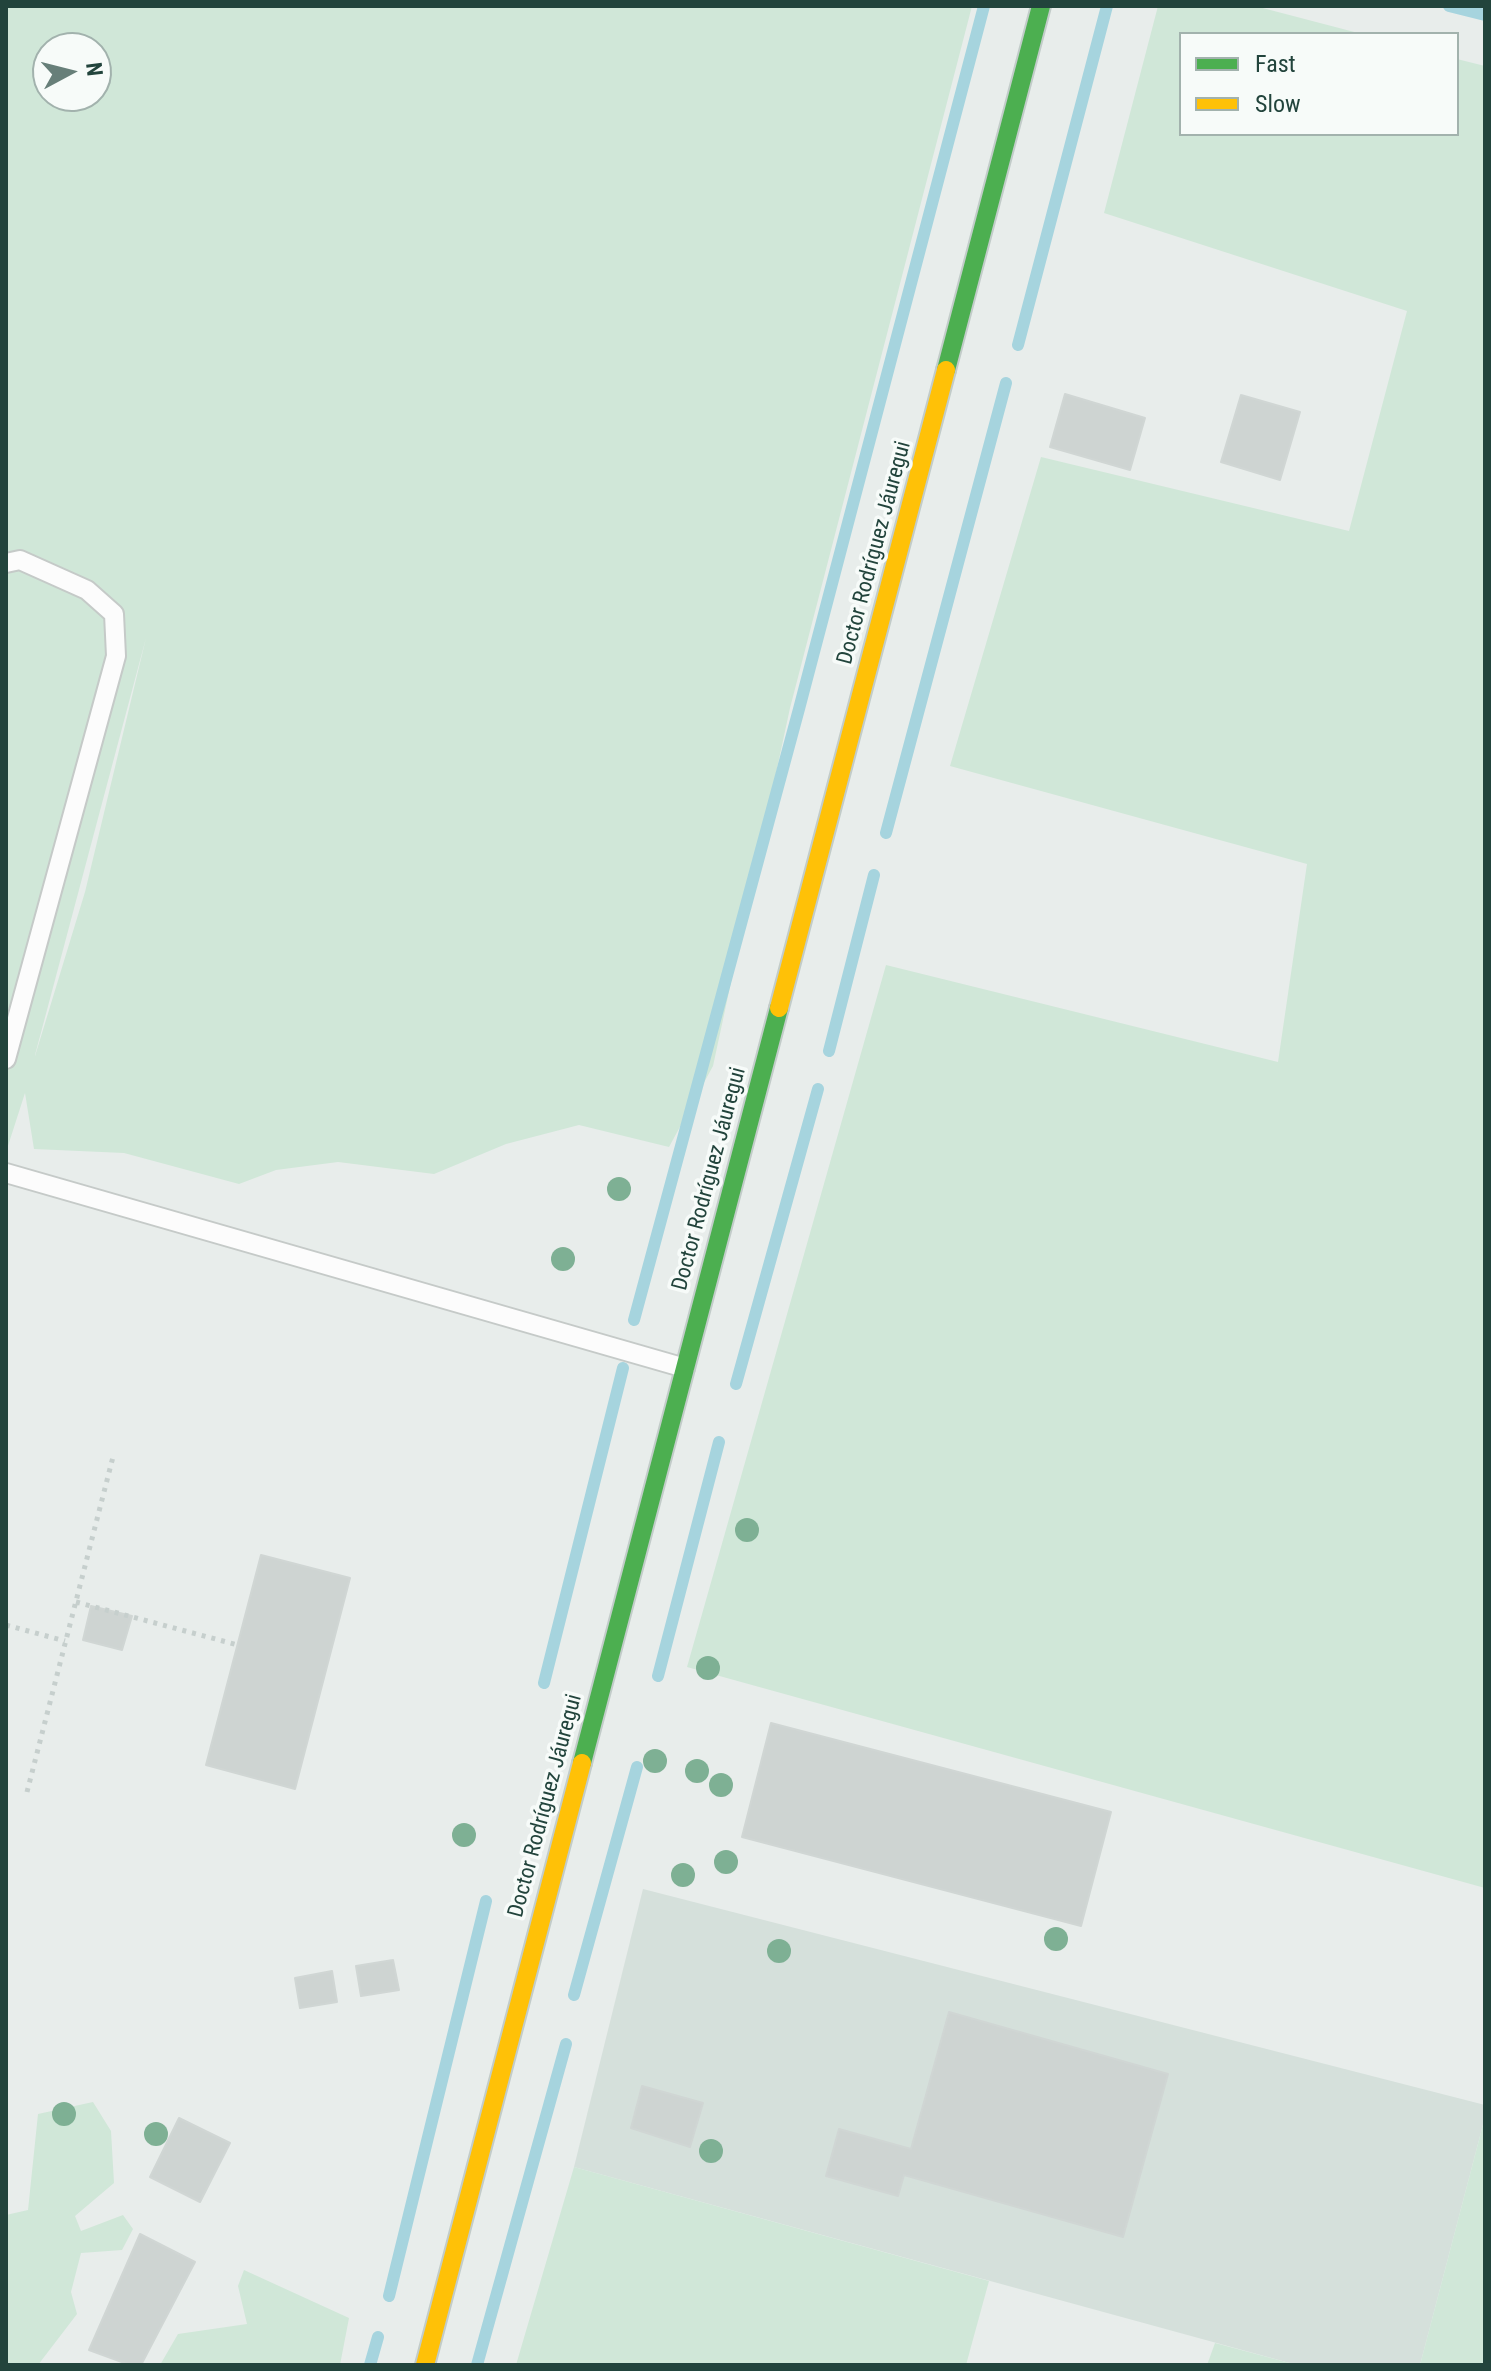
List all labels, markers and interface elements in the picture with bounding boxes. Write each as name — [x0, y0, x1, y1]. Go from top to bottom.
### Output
north arrow — [32, 32, 112, 112]
legend — [1179, 32, 1459, 136]
text: Fast — [1255, 50, 1296, 78]
text: N — [81, 61, 108, 77]
text: Slow — [1255, 90, 1301, 118]
street label: Doctor Rodríguez Jáuregui — [832, 438, 918, 668]
street label: Doctor Rodríguez Jáuregui — [667, 1064, 753, 1294]
street label: Doctor Rodríguez Jáuregui — [503, 1691, 589, 1921]

